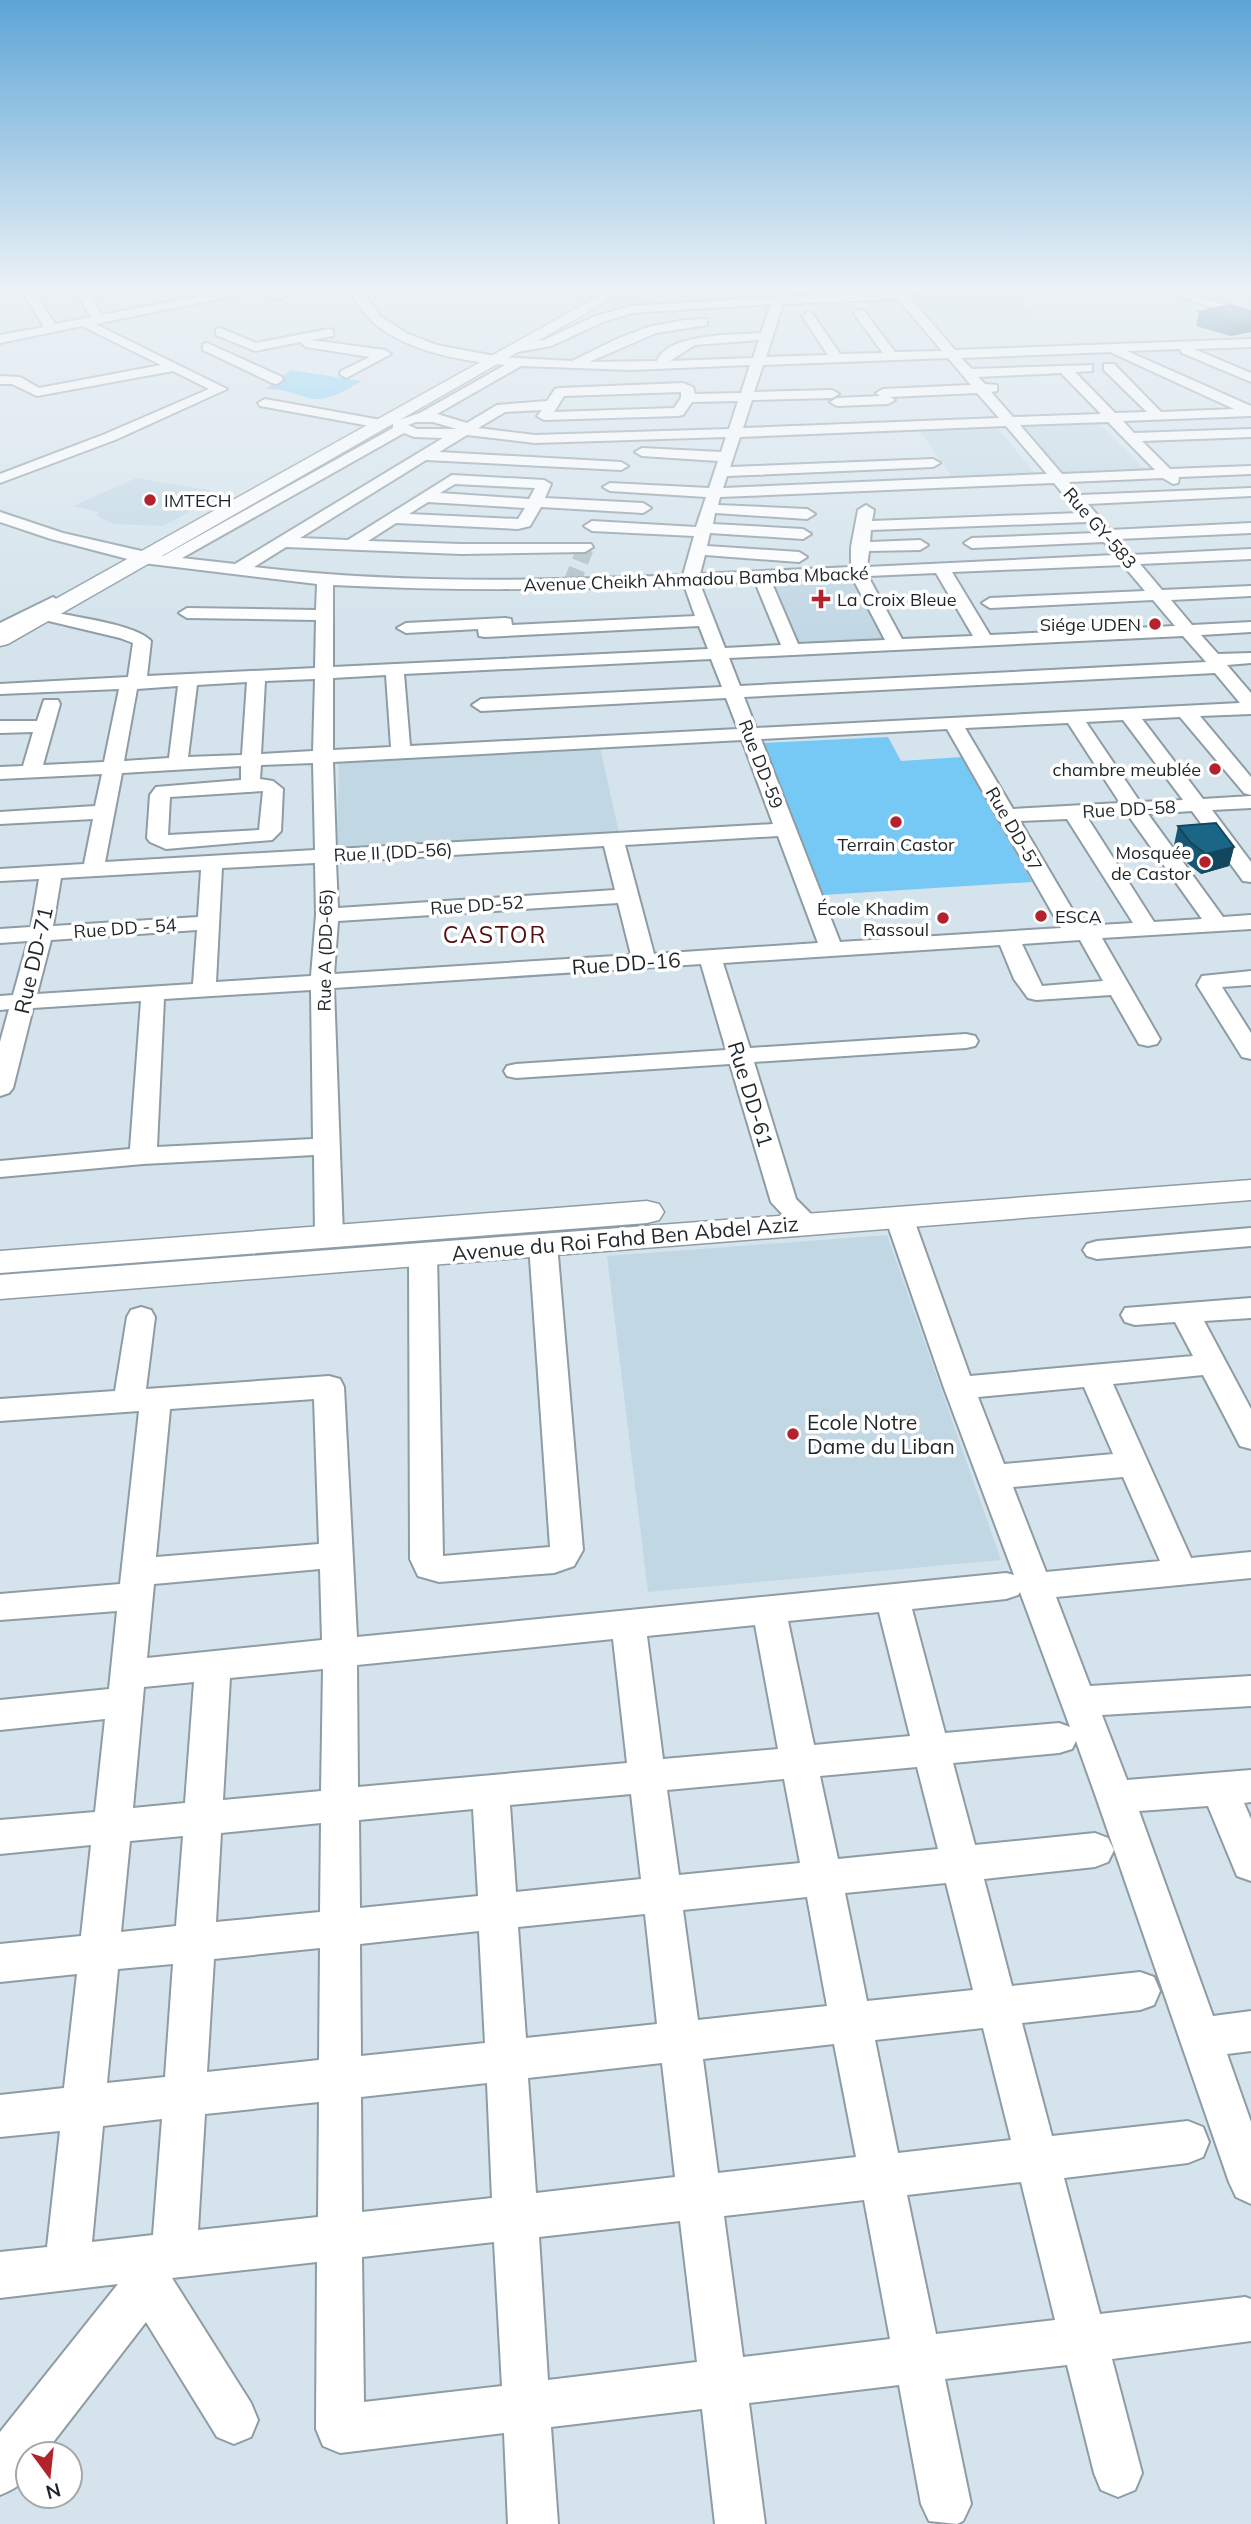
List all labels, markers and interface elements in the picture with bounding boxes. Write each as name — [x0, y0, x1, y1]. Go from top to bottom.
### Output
street label: Rue GY-583 — [1058, 483, 1142, 573]
place label: IMTECH — [164, 489, 232, 512]
marker: IMTECH — [142, 492, 158, 508]
street label: Avenue Cheikh Ahmadou Bamba Mbacké — [523, 561, 869, 597]
place label: La Croix Bleue — [837, 588, 956, 611]
marker: La Croix Bleue — [811, 589, 831, 609]
place label: Siége UDEN — [1040, 613, 1141, 636]
marker: Siége UDEN — [1147, 616, 1163, 632]
street label: Rue DD-59 — [734, 716, 788, 812]
place label: chambre meublée — [1053, 758, 1201, 781]
marker: chambre meublée — [1207, 761, 1223, 777]
street label: Rue DD-57 — [981, 783, 1047, 875]
street label: Rue DD-58 — [1082, 795, 1176, 823]
marker: Terrain Castor — [888, 814, 904, 830]
place label: Terrain Castor — [837, 833, 955, 856]
street label: Rue II (DD-56) — [333, 837, 453, 867]
place label: Mosquée de Castor — [1111, 841, 1191, 885]
marker: Mosquée de Castor — [1197, 854, 1213, 870]
street label: Rue A (DD-65) — [312, 888, 338, 1012]
street label: Rue DD-52 — [430, 890, 524, 920]
place label: École Khadim Rassoul — [817, 897, 929, 941]
street label: Rue DD-71 — [8, 904, 58, 1016]
place label: ESCA — [1055, 905, 1102, 928]
marker: ESCA — [1033, 908, 1049, 924]
marker: École Khadim Rassoul — [935, 910, 951, 926]
street label: Rue DD - 54 — [73, 913, 177, 943]
district label: CASTOR — [443, 920, 547, 949]
street label: Rue DD-16 — [571, 946, 681, 980]
street label: Rue DD-61 — [723, 1038, 779, 1150]
street label: Avenue du Roi Fahd Ben Abdel Aziz — [450, 1210, 800, 1266]
place label: Ecole Notre Dame du Liban — [807, 1409, 955, 1459]
marker: Ecole Notre Dame du Liban — [785, 1426, 801, 1442]
north arrow — [14, 2440, 84, 2510]
text: N — [43, 2478, 63, 2505]

